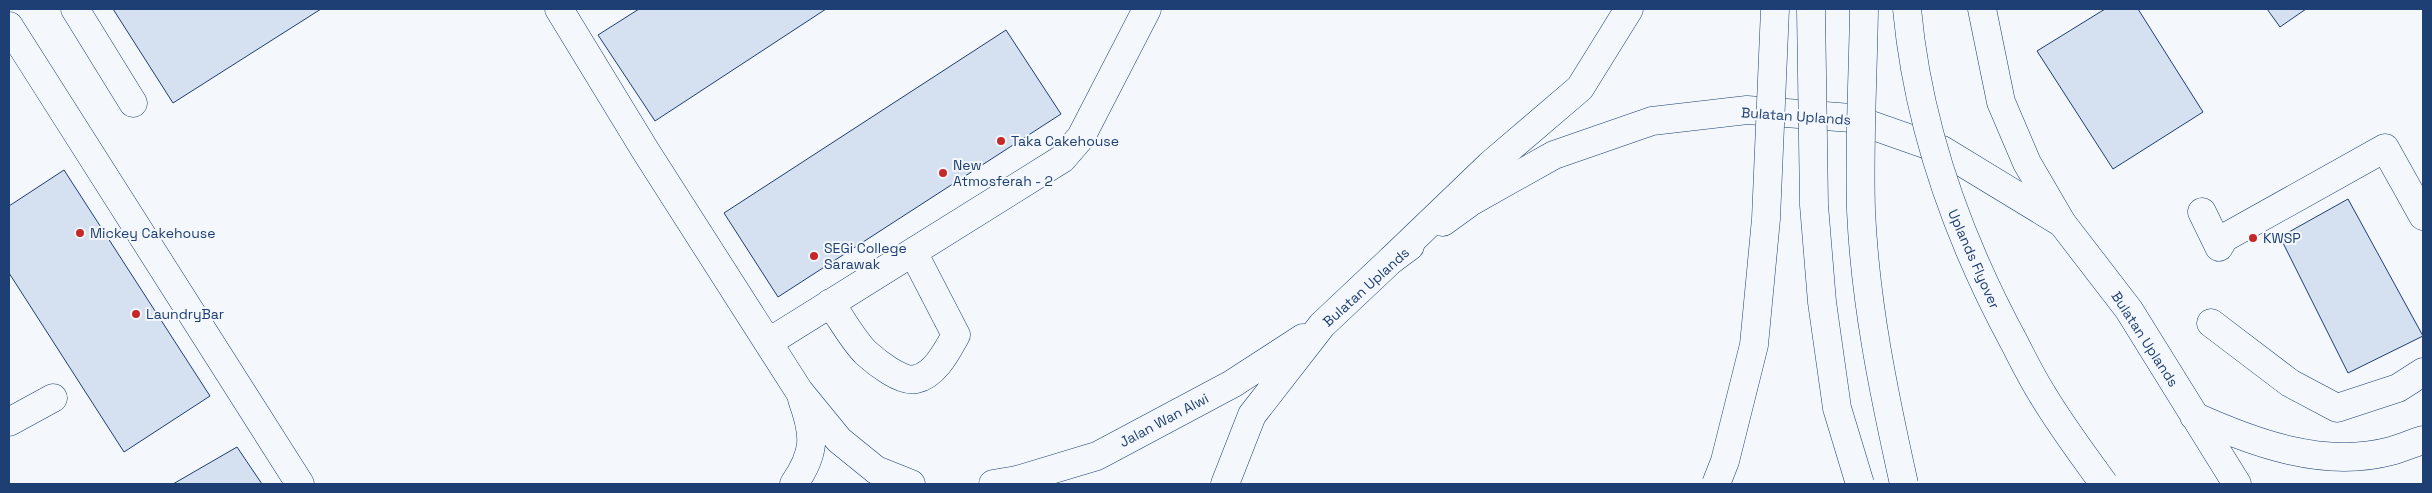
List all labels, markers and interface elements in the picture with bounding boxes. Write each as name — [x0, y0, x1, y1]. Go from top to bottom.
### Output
street label: Bulatan Uplands — [1740, 103, 1852, 129]
place label: Taka Cakehouse — [1011, 132, 1119, 150]
marker: Taka Cakehouse — [995, 135, 1007, 147]
place label: New Atmosferah - 2 — [953, 156, 1053, 190]
marker: New Atmosferah - 2 — [937, 167, 949, 179]
street label: Uplands Flyover — [1944, 206, 2004, 312]
place label: Mickey Cakehouse — [90, 224, 215, 242]
marker: Mickey Cakehouse — [74, 227, 86, 239]
place label: KWSP — [2263, 229, 2301, 247]
marker: KWSP — [2247, 232, 2259, 244]
place label: SEGi College Sarawak — [824, 239, 907, 273]
street label: Bulatan Uplands — [1319, 243, 1413, 331]
marker: SEGi College Sarawak — [808, 250, 820, 262]
street label: Bulatan Uplands — [2107, 288, 2183, 390]
place label: LaundryBar — [146, 305, 224, 323]
marker: LaundryBar — [130, 308, 142, 320]
street label: Jalan Wan Alwi — [1116, 389, 1212, 451]

